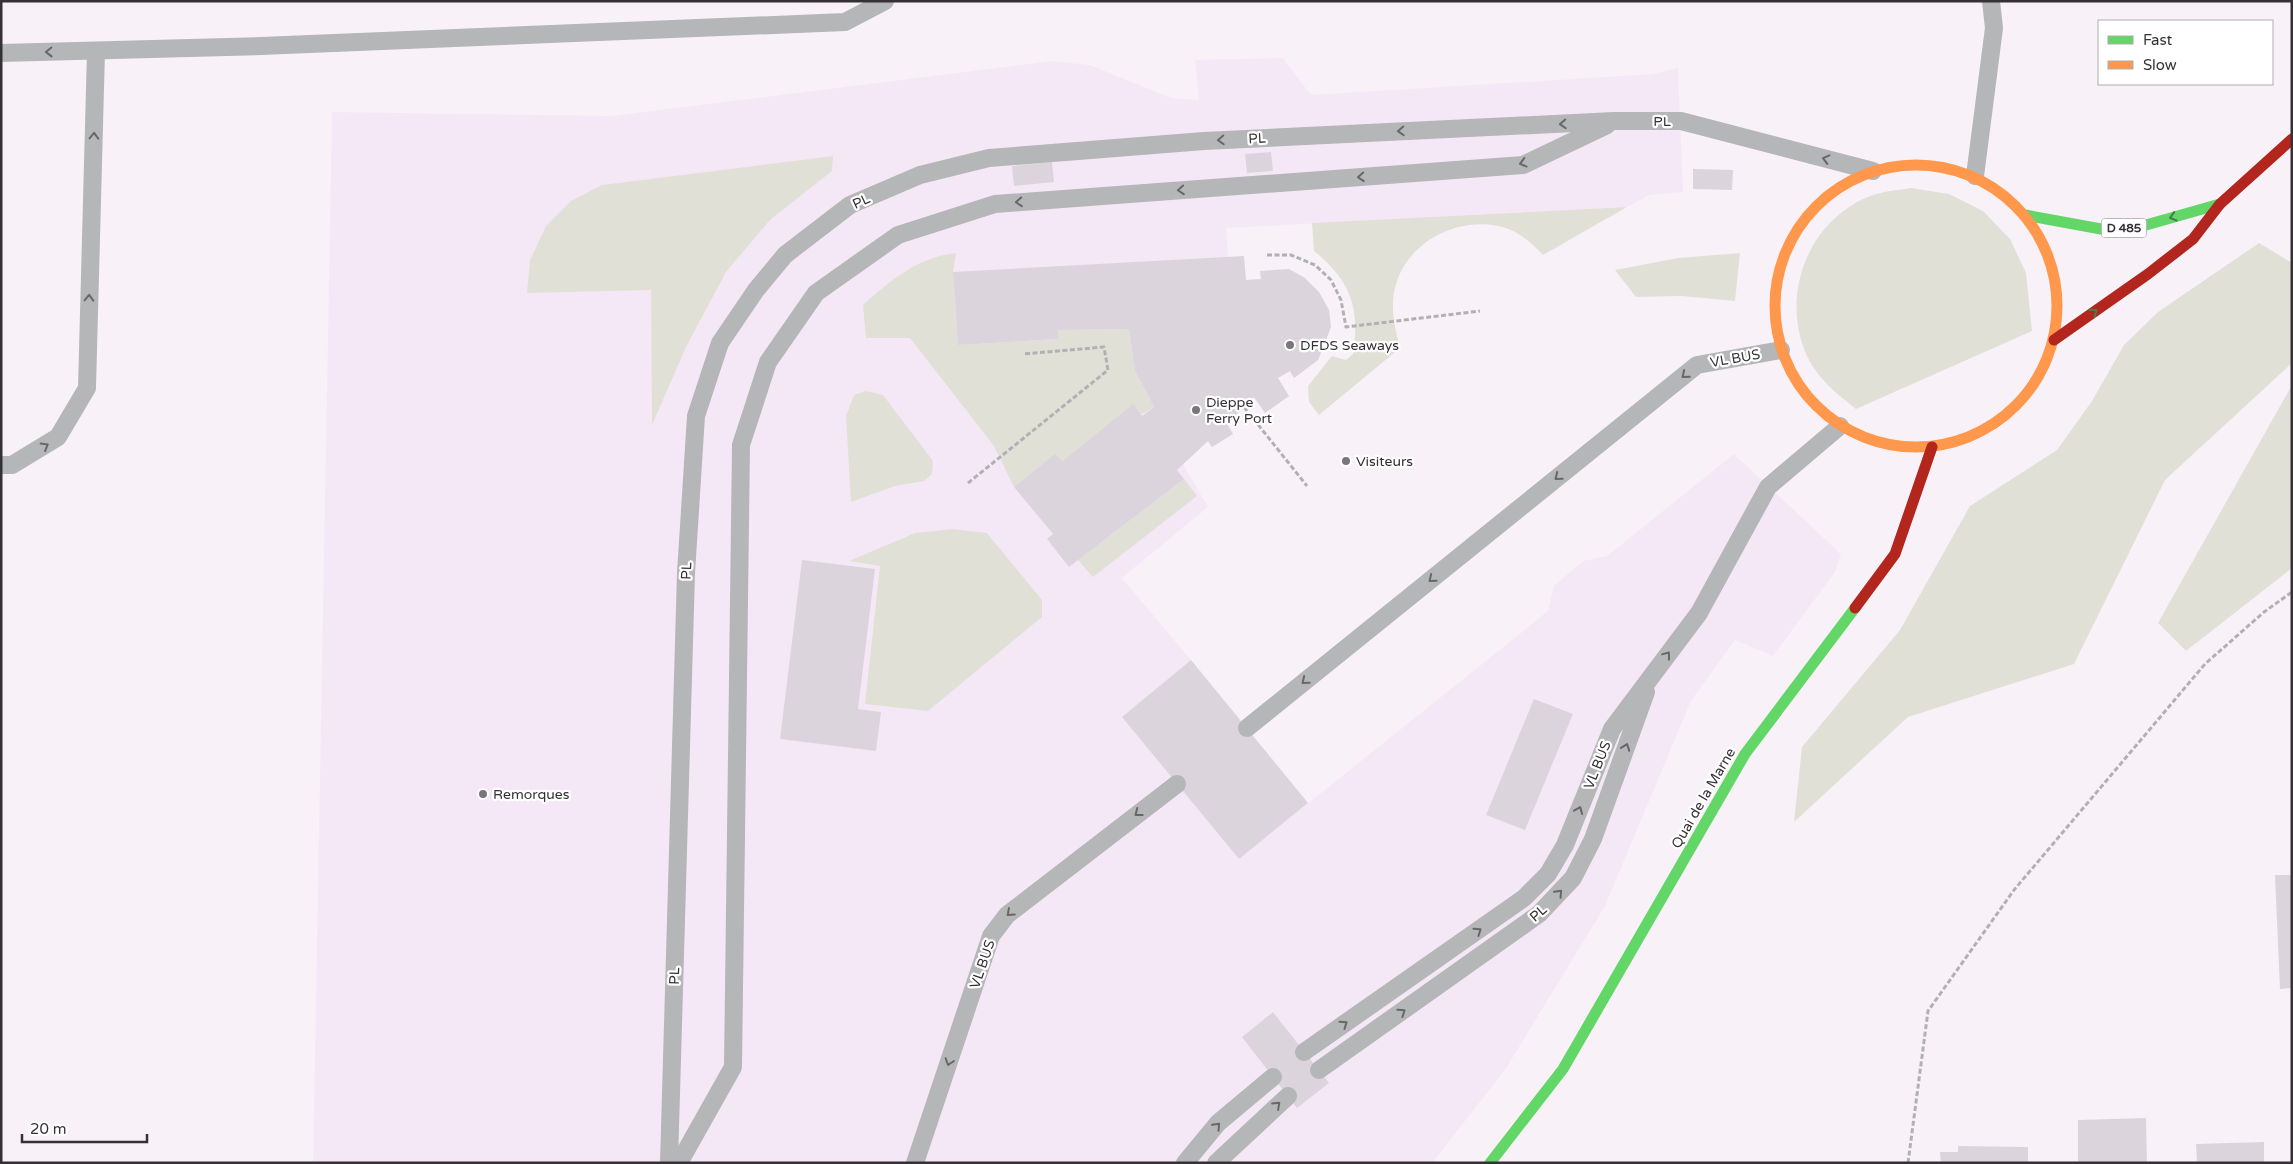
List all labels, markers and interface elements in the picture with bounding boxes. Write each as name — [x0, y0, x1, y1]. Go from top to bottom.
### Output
legend — [2098, 20, 2273, 85]
text: Fast — [2143, 31, 2173, 49]
one-way arrow — [44, 47, 52, 58]
text: Slow — [2143, 56, 2177, 74]
street label: PL — [1653, 113, 1671, 130]
one-way arrow — [1559, 118, 1567, 129]
one-way arrow — [1397, 126, 1405, 137]
street label: PL — [1248, 130, 1266, 147]
one-way arrow — [89, 132, 99, 140]
one-way arrow — [1217, 134, 1225, 145]
one-way arrow — [1821, 154, 1830, 165]
one-way arrow — [1519, 158, 1527, 168]
one-way arrow — [1357, 171, 1365, 182]
one-way arrow — [1177, 185, 1185, 196]
street label: PL — [850, 190, 873, 213]
one-way arrow — [1015, 197, 1023, 208]
one-way arrow — [2170, 212, 2178, 222]
road number: D 485 — [2102, 218, 2146, 238]
one-way arrow — [84, 294, 95, 302]
one-way arrow — [2088, 309, 2097, 318]
place label: DFDS Seaways — [1300, 337, 1399, 354]
marker: DFDS Seaways — [1284, 339, 1296, 351]
street label: VL BUS — [1709, 346, 1762, 371]
one-way arrow — [1681, 369, 1690, 378]
place label: Dieppe Ferry Port — [1206, 394, 1273, 427]
marker: Dieppe Ferry Port — [1190, 404, 1202, 416]
one-way arrow — [39, 442, 48, 452]
place label: Visiteurs — [1356, 453, 1413, 470]
marker: Visiteurs — [1340, 455, 1352, 467]
one-way arrow — [1555, 472, 1564, 481]
street label: PL — [678, 562, 695, 580]
one-way arrow — [1429, 574, 1438, 582]
one-way arrow — [1662, 652, 1670, 661]
one-way arrow — [1302, 676, 1311, 684]
street label: VL BUS — [1580, 738, 1615, 792]
one-way arrow — [1620, 743, 1630, 751]
street label: Quai de la Marne — [1668, 745, 1739, 852]
place label: Remorques — [493, 786, 570, 803]
marker: Remorques — [477, 788, 489, 800]
one-way arrow — [1573, 806, 1584, 815]
one-way arrow — [1135, 808, 1144, 816]
one-way arrow — [1553, 890, 1562, 899]
street label: PL — [1526, 901, 1551, 926]
one-way arrow — [1007, 908, 1016, 917]
one-way arrow — [1472, 928, 1481, 937]
street label: VL BUS — [966, 937, 999, 991]
street label: PL — [666, 967, 683, 985]
one-way arrow — [1396, 1008, 1405, 1018]
one-way arrow — [1338, 1021, 1348, 1030]
one-way arrow — [945, 1057, 955, 1065]
one-way arrow — [1271, 1102, 1280, 1111]
scale bar — [22, 1112, 148, 1144]
text: 20 m — [30, 1120, 67, 1138]
one-way arrow — [1211, 1122, 1220, 1131]

